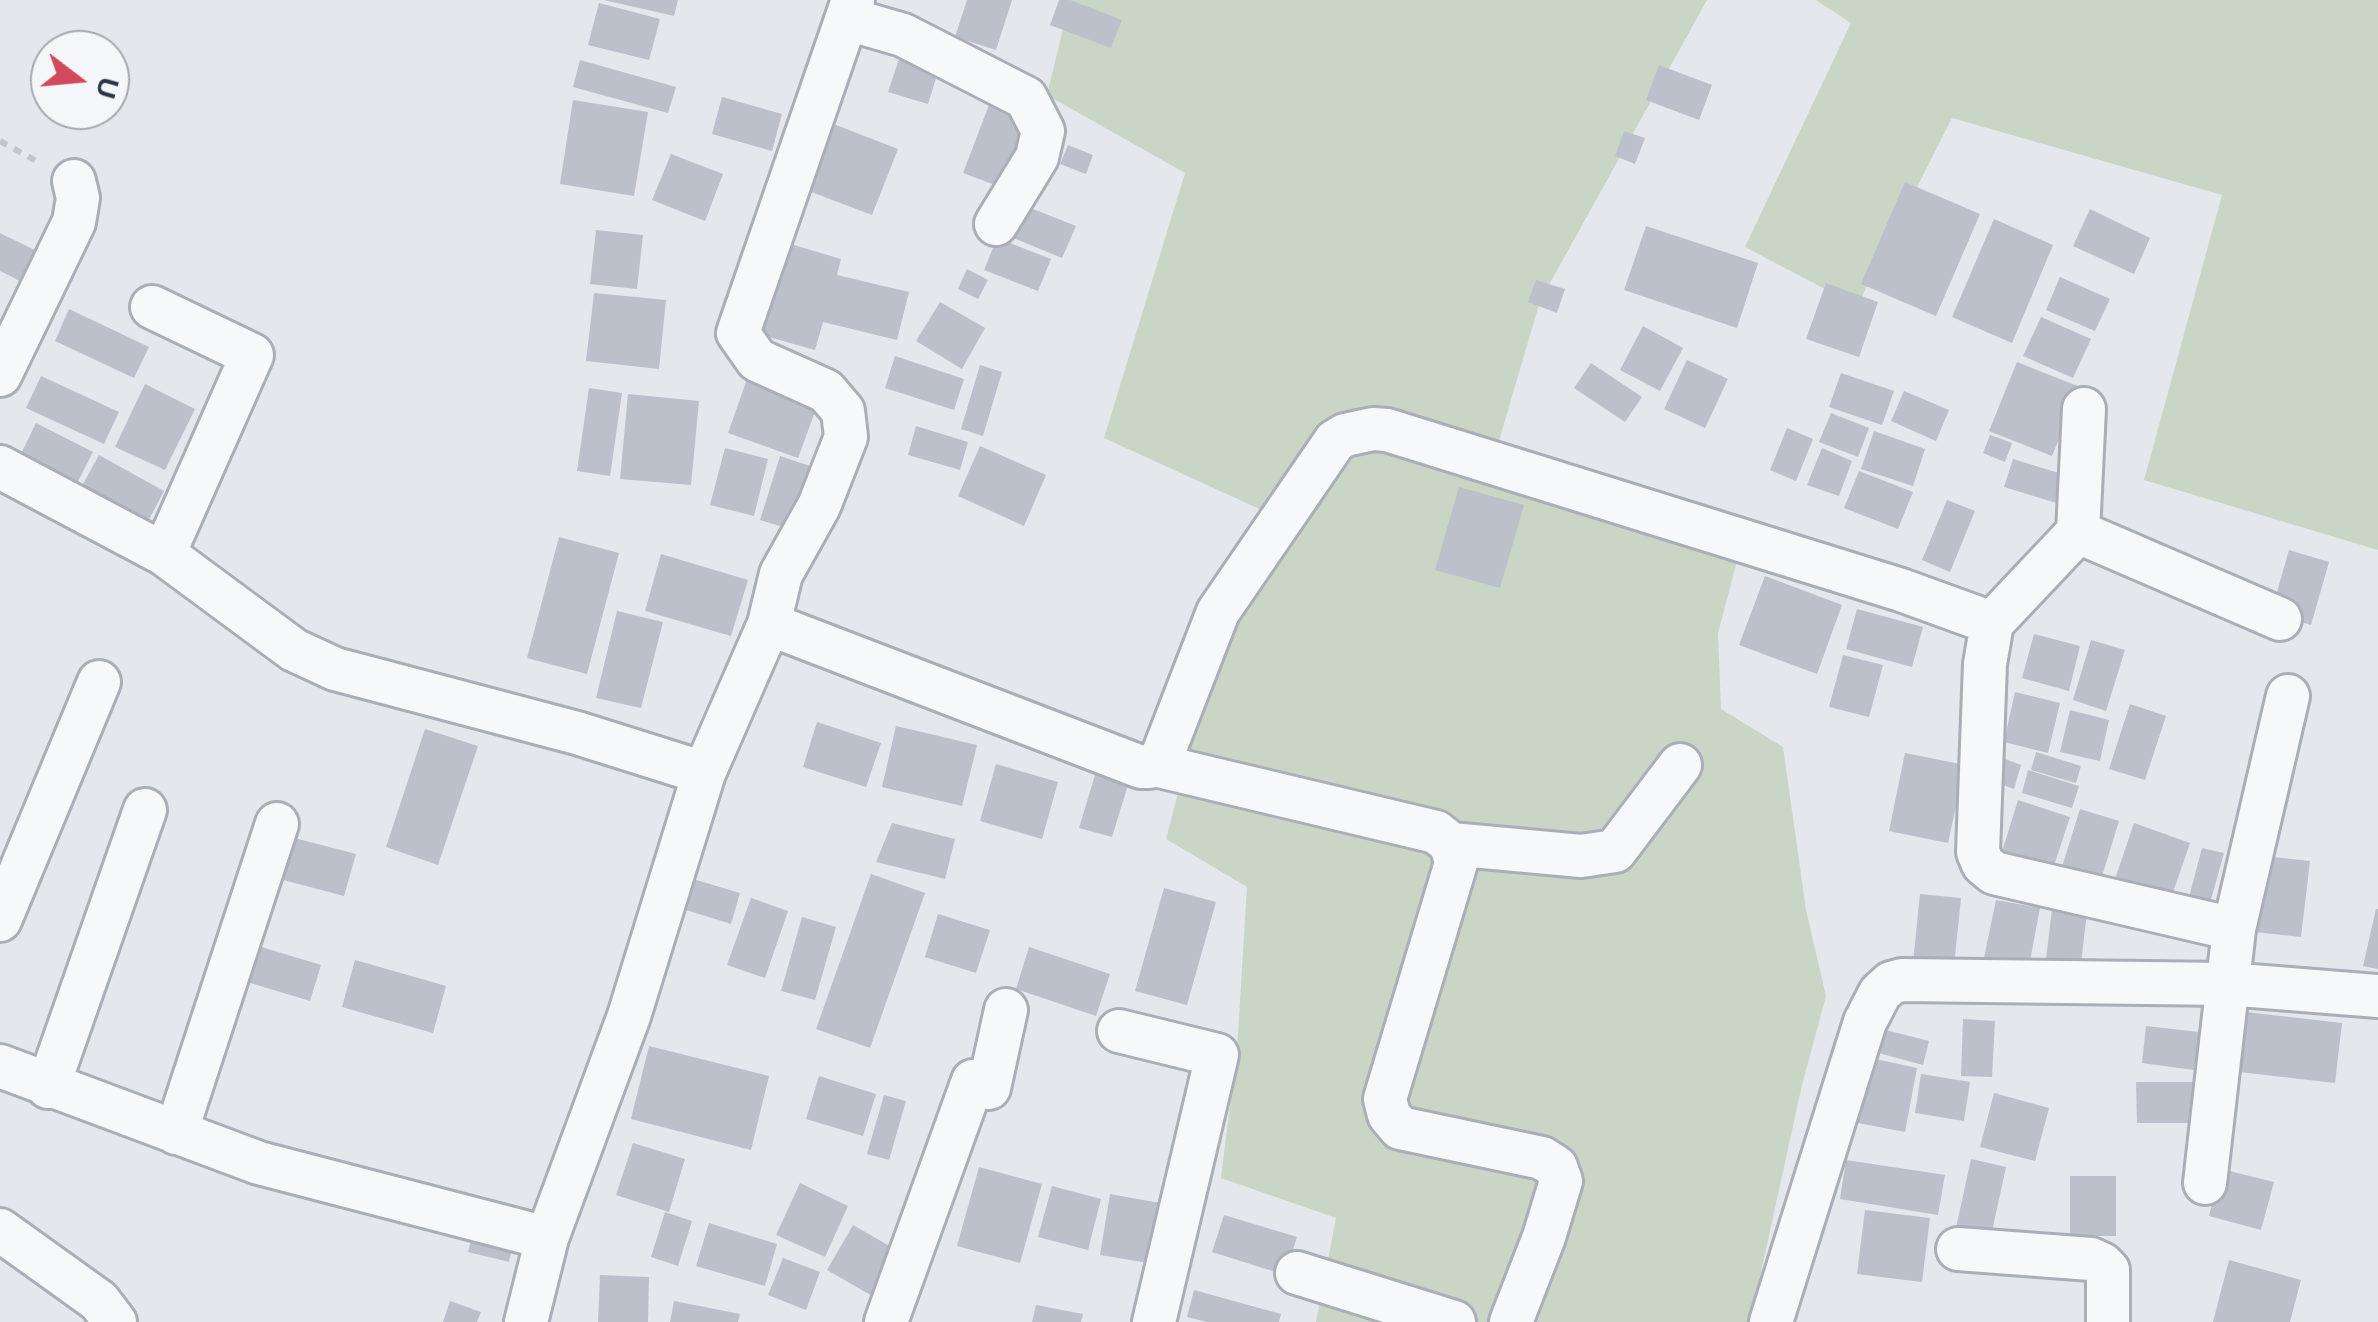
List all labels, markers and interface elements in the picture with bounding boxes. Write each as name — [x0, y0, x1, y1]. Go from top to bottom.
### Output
north arrow — [30, 30, 130, 130]
text: U — [90, 74, 125, 102]

